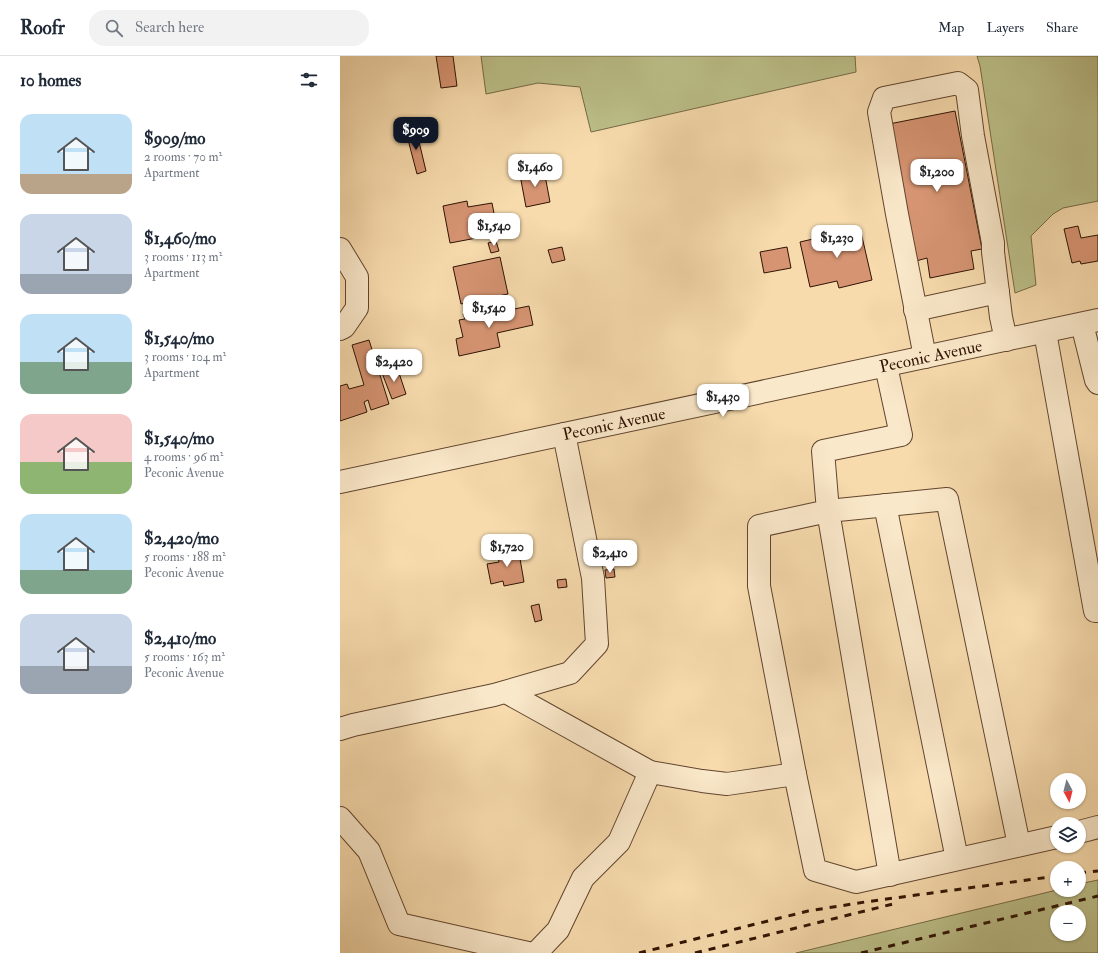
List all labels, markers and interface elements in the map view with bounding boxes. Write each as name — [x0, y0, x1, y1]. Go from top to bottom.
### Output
search box — [89, 10, 369, 46]
text: Roofr — [20, 16, 65, 40]
icon: search — [103, 17, 125, 39]
text: Search here — [135, 18, 204, 37]
text: Map — [938, 19, 964, 36]
text: Layers — [986, 19, 1024, 36]
text: Share — [1046, 19, 1078, 36]
icon: filters — [298, 69, 320, 91]
text: 10 homes — [20, 70, 81, 91]
pin: $909 — [392, 117, 440, 151]
text: $909 — [402, 122, 430, 138]
text: $909/mo — [144, 128, 205, 149]
icon: home — [52, 130, 100, 178]
text: 2 rooms · 70 m² — [144, 149, 222, 165]
pin: $1,460 — [502, 154, 568, 188]
text: $1,460 — [517, 159, 553, 175]
pin: $1,200 — [904, 159, 970, 193]
text: $1,200 — [919, 164, 955, 180]
text: Apartment — [144, 165, 200, 181]
pin: $1,540 — [461, 213, 527, 247]
text: $1,540 — [477, 218, 511, 234]
pin: $1,230 — [804, 225, 870, 259]
text: $1,460/mo — [144, 228, 216, 249]
icon: home — [52, 230, 100, 278]
text: $1,230 — [820, 230, 854, 246]
text: 3 rooms · 113 m² — [144, 249, 222, 265]
text: Apartment — [144, 265, 200, 281]
pin: $1,540 — [456, 295, 522, 329]
text: $1,540 — [472, 300, 506, 316]
text: $1,540/mo — [144, 328, 214, 349]
icon: home — [52, 330, 100, 378]
street label: Peconic Avenue — [877, 335, 984, 377]
text: 3 rooms · 104 m² — [144, 349, 226, 365]
pin: $2,420 — [361, 349, 427, 383]
text: $2,420 — [375, 354, 413, 370]
text: Apartment — [144, 365, 200, 381]
pin: $1,430 — [690, 384, 756, 418]
text: $1,430 — [706, 389, 740, 405]
street label: Peconic Avenue — [561, 402, 667, 445]
text: $1,540/mo — [144, 428, 214, 449]
icon: home — [52, 430, 100, 478]
text: 4 rooms · 96 m² — [144, 449, 223, 465]
text: Peconic Avenue — [144, 465, 224, 481]
text: $2,420/mo — [144, 528, 219, 549]
icon: home — [52, 530, 100, 578]
pin: $1,720 — [474, 534, 540, 568]
text: $1,720 — [490, 539, 524, 555]
pin: $2,410 — [577, 540, 643, 574]
text: $2,410 — [592, 545, 628, 561]
text: 5 rooms · 188 m² — [144, 549, 226, 565]
text: Peconic Avenue — [144, 565, 224, 581]
text: $2,410/mo — [144, 628, 216, 649]
icon: home — [52, 630, 100, 678]
text: 5 rooms · 163 m² — [144, 649, 225, 665]
text: Peconic Avenue — [144, 665, 224, 681]
north arrow — [1050, 773, 1086, 809]
map controls — [1050, 773, 1086, 941]
button: layers — [1050, 817, 1086, 853]
button: + — [1050, 861, 1086, 897]
button: − — [1050, 905, 1086, 941]

